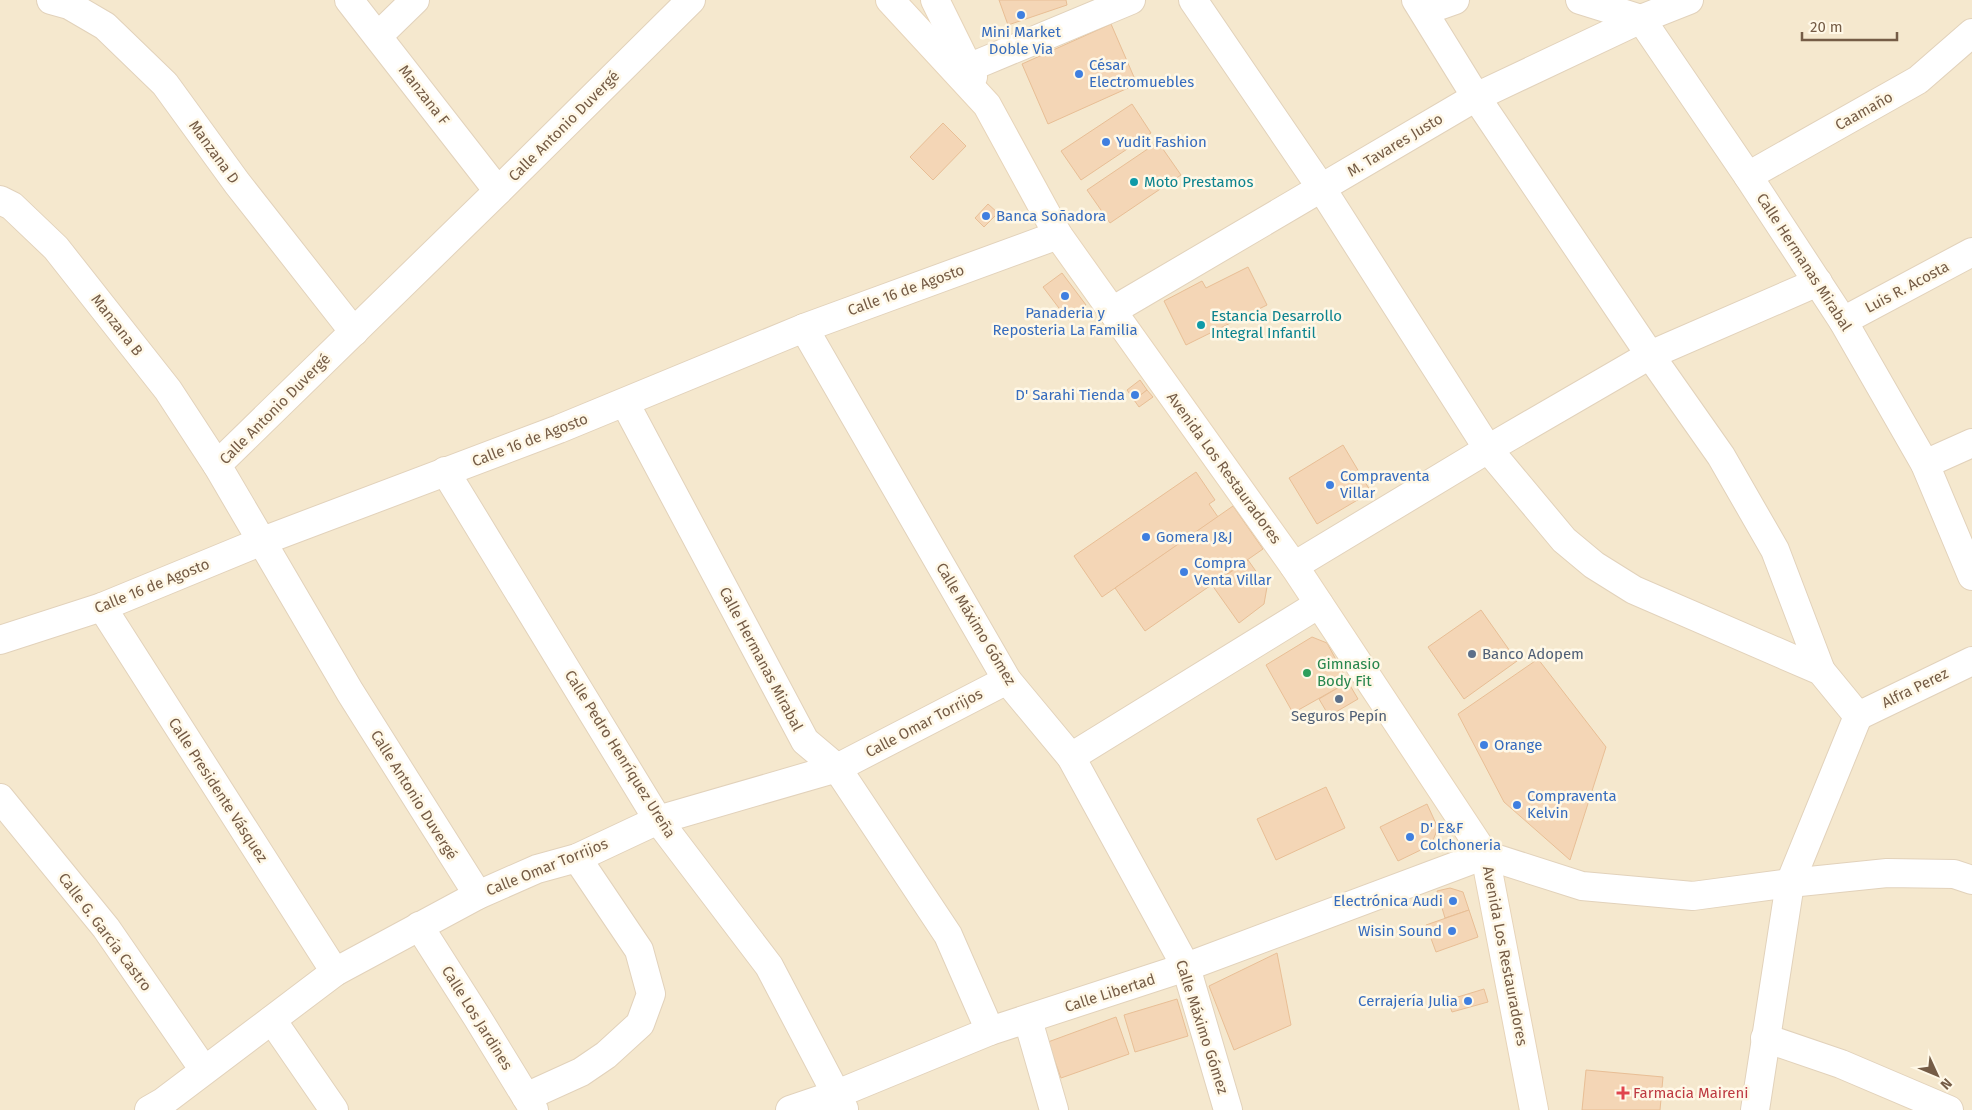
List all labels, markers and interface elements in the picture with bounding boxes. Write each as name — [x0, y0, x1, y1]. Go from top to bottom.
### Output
marker: Mini Market Doble Via — [1015, 9, 1027, 21]
scale bar — [1802, 10, 1897, 42]
text: 20 m — [1810, 18, 1843, 36]
place label: Mini Market Doble Via — [981, 23, 1061, 58]
place label: César Electromuebles — [1089, 56, 1194, 91]
street label: Manzana F — [395, 61, 453, 129]
street label: Calle Antonio Duvergé — [505, 67, 623, 185]
marker: César Electromuebles — [1073, 68, 1085, 80]
street label: Caamaño — [1832, 88, 1896, 134]
street label: M. Tavares Justo — [1344, 109, 1446, 181]
street label: Manzana D — [185, 117, 243, 187]
place label: Yudit Fashion — [1116, 133, 1207, 151]
marker: Yudit Fashion — [1100, 136, 1112, 148]
place label: Moto Prestamos — [1144, 173, 1253, 191]
marker: Moto Prestamos — [1128, 176, 1140, 188]
street label: Calle Hermanas Mirabal — [1753, 190, 1856, 335]
place label: Banca Soñadora — [996, 207, 1106, 225]
marker: Banca Soñadora — [980, 210, 992, 222]
street label: Luis R. Acosta — [1862, 257, 1952, 317]
street label: Calle 16 de Agosto — [845, 261, 967, 319]
marker: Panaderia y Reposteria La Familia — [1059, 290, 1071, 302]
street label: Manzana B — [87, 291, 147, 359]
place label: Panaderia y Reposteria La Familia — [992, 304, 1138, 339]
place label: Estancia Desarrollo Integral Infantil — [1211, 307, 1342, 342]
marker: Estancia Desarrollo Integral Infantil — [1195, 319, 1207, 331]
street label: Calle Antonio Duvergé — [216, 350, 334, 468]
place label: D' Sarahi Tienda — [1015, 386, 1125, 404]
marker: D' Sarahi Tienda — [1129, 389, 1141, 401]
street label: Avenida Los Restauradores — [1163, 389, 1285, 547]
street label: Calle 16 de Agosto — [470, 410, 590, 470]
place label: Compraventa Villar — [1340, 467, 1430, 502]
marker: Compraventa Villar — [1324, 479, 1336, 491]
place label: Gomera J&J — [1156, 528, 1233, 546]
marker: Gomera J&J — [1140, 531, 1152, 543]
place label: Compra Venta Villar — [1194, 554, 1272, 589]
street label: Calle 16 de Agosto — [92, 555, 212, 617]
street label: Calle Máximo Gómez — [932, 559, 1020, 689]
marker: Compra Venta Villar — [1178, 566, 1190, 578]
street label: Calle Hermanas Mirabal — [715, 584, 807, 735]
place label: Banco Adopem — [1482, 645, 1584, 663]
marker: Banco Adopem — [1466, 648, 1478, 660]
place label: Gimnasio Body Fit — [1317, 655, 1380, 690]
street label: Alfra Perez — [1879, 664, 1952, 712]
street label: Calle Pedro Henríquez Ureña — [561, 667, 679, 841]
marker: Gimnasio Body Fit — [1301, 667, 1313, 679]
street label: Calle Omar Torrijos — [862, 685, 986, 761]
marker: Seguros Pepín — [1333, 693, 1345, 705]
place label: Seguros Pepín — [1291, 707, 1387, 725]
street label: Calle Presidente Vásquez — [165, 714, 272, 866]
street label: Calle Antonio Duvergé — [367, 727, 461, 863]
place label: Orange — [1494, 736, 1542, 754]
marker: Orange — [1478, 739, 1490, 751]
place label: Compraventa Kelvin — [1527, 787, 1617, 822]
marker: Compraventa Kelvin — [1511, 799, 1523, 811]
place label: D' E&F Colchoneria — [1420, 819, 1501, 854]
marker: D' E&F Colchoneria — [1404, 831, 1416, 843]
street label: Calle Omar Torrijos — [483, 834, 611, 900]
street label: Avenida Los Restauradores — [1479, 864, 1531, 1048]
street label: Calle G. García Castro — [55, 869, 155, 995]
place label: Electrónica Audi — [1333, 892, 1443, 910]
marker: Electrónica Audi — [1447, 895, 1459, 907]
place label: Wisin Sound — [1358, 922, 1442, 940]
marker: Wisin Sound — [1446, 925, 1458, 937]
street label: Calle Máximo Gómez — [1172, 958, 1232, 1097]
street label: Calle Los Jardines — [438, 963, 516, 1073]
street label: Calle Libertad — [1062, 970, 1158, 1016]
place label: Cerrajería Julia — [1358, 992, 1458, 1010]
marker: Cerrajería Julia — [1462, 995, 1474, 1007]
north arrow — [1912, 1050, 1962, 1100]
text: N — [1937, 1074, 1955, 1093]
place label: Farmacia Maireni — [1633, 1084, 1749, 1102]
marker: Farmacia Maireni — [1617, 1087, 1629, 1099]

